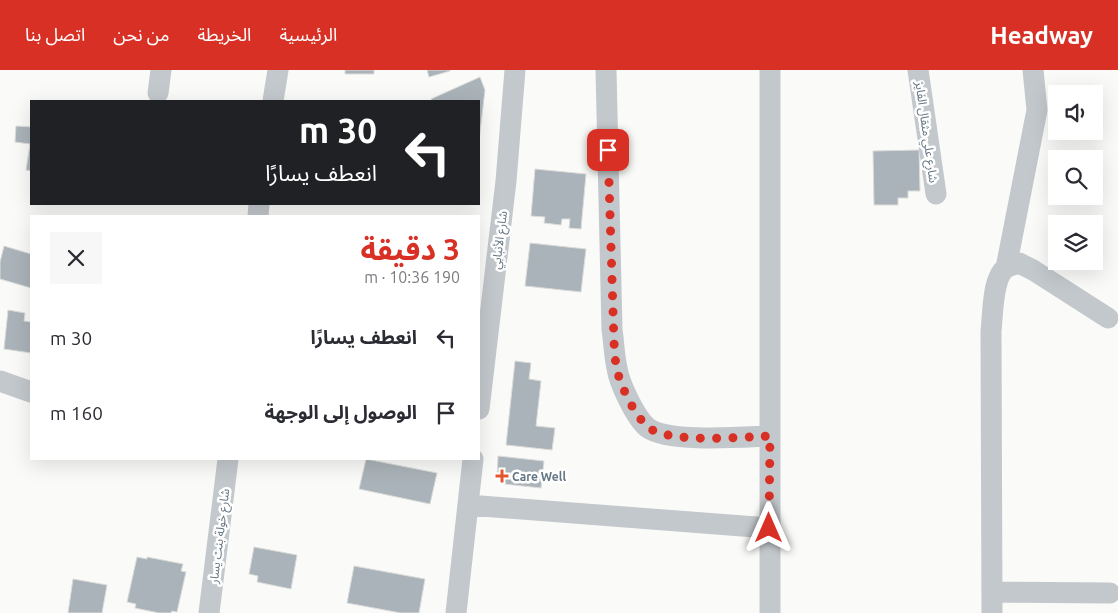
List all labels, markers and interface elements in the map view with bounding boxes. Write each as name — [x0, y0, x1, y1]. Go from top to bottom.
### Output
text: Headway — [990, 22, 1093, 49]
text: اتصل بنا — [25, 24, 85, 44]
text: من نحن — [113, 24, 169, 44]
text: الخريطة — [197, 24, 251, 44]
text: الرئيسية — [279, 24, 337, 44]
street label: شارع علي مثقال الفايز — [910, 79, 941, 184]
map controls — [1048, 85, 1103, 270]
button: sound — [1048, 85, 1103, 140]
text: 30 m — [299, 110, 377, 150]
icon: left — [395, 120, 460, 185]
pin — [587, 129, 629, 171]
icon: arrive — [594, 136, 622, 164]
button: search — [1048, 150, 1103, 205]
text: انعطف يسارًا — [265, 160, 377, 185]
street label: شارع الأنبابي — [489, 210, 513, 270]
button: layers — [1048, 215, 1103, 270]
button: close — [50, 232, 102, 284]
text: 3 دقيقة — [360, 232, 460, 266]
text: 190 m · 10:36 — [364, 268, 460, 286]
icon: left — [432, 324, 460, 352]
text: انعطف يسارًا — [310, 326, 417, 348]
text: 30 m — [50, 327, 92, 349]
icon: arrive — [432, 399, 460, 427]
text: الوصول إلى الوجهة — [265, 401, 417, 423]
text: 160 m — [50, 402, 103, 424]
marker: Care Well — [496, 470, 508, 482]
place label: Care Well — [512, 470, 566, 483]
street label: شارع خولة بنت يسار — [207, 488, 234, 586]
position arrow — [742, 501, 794, 553]

